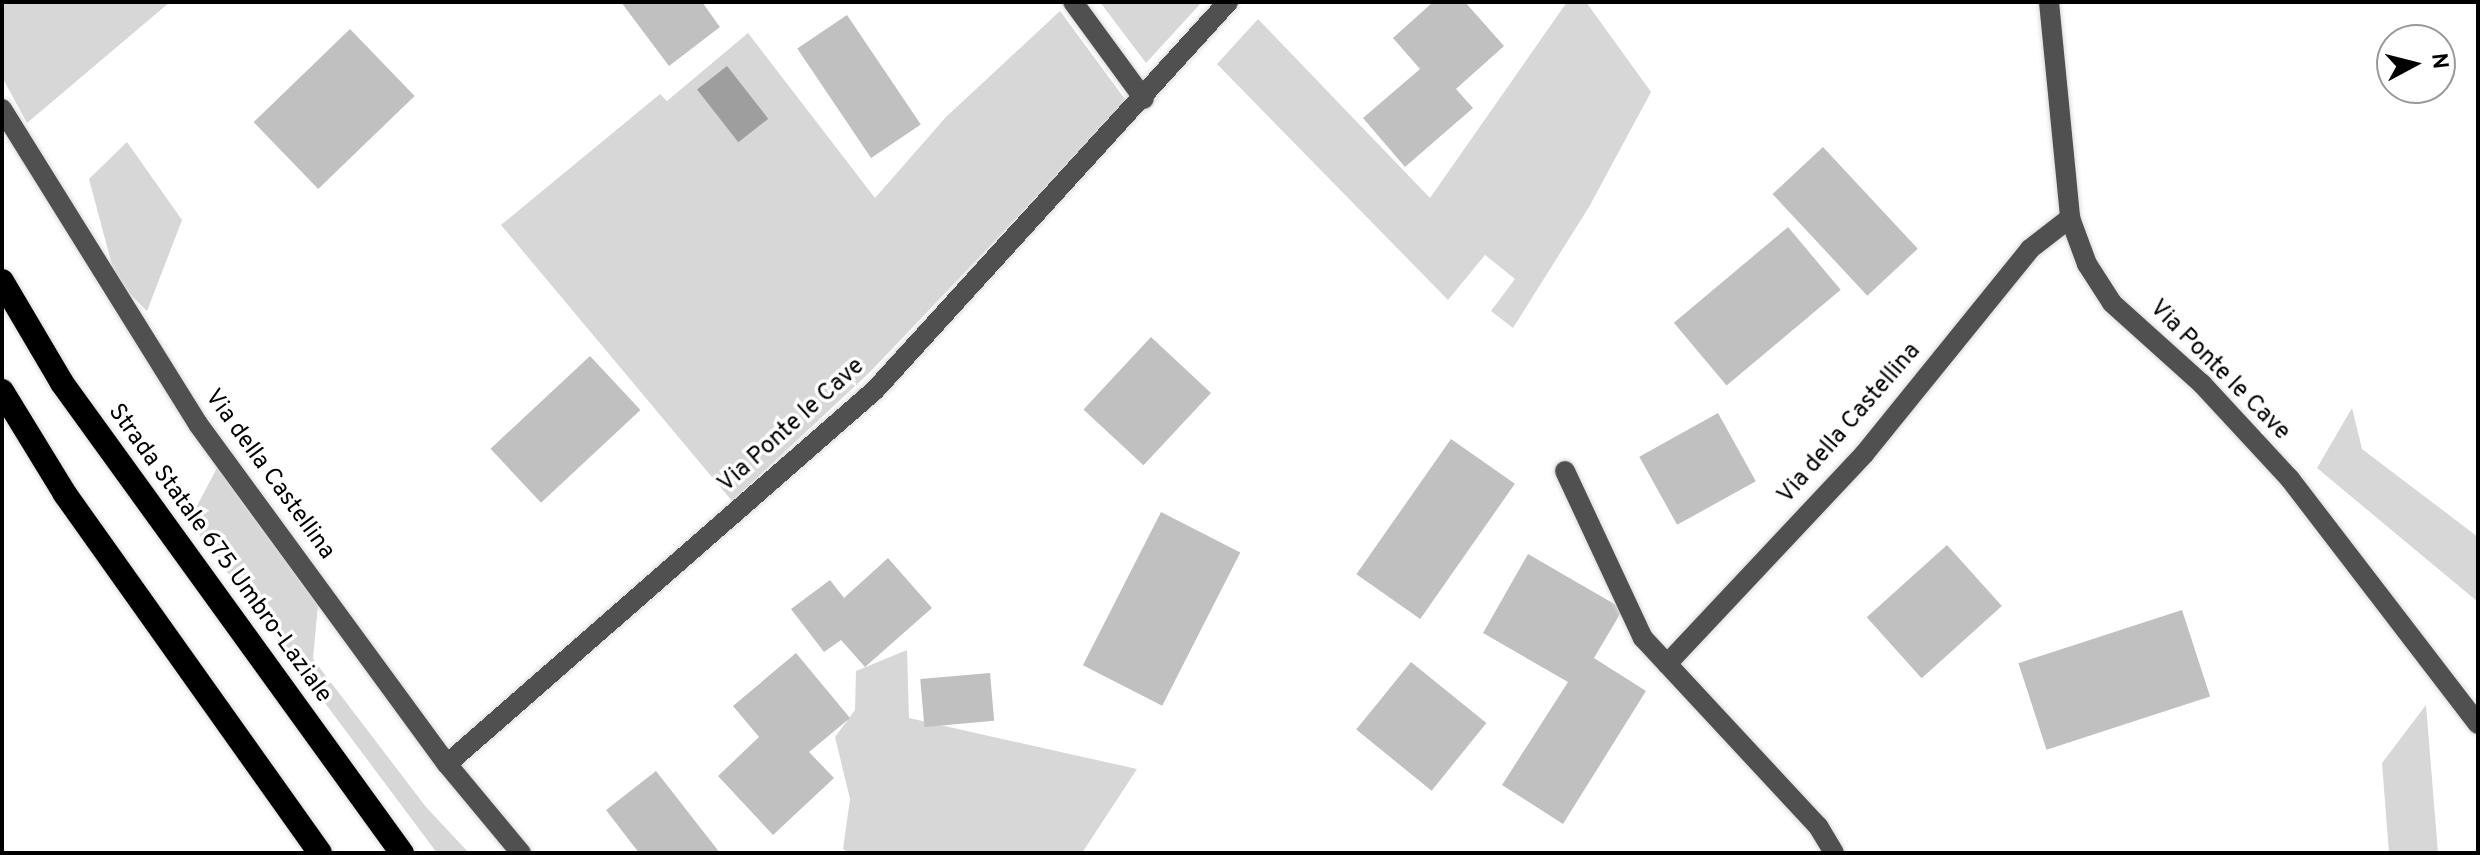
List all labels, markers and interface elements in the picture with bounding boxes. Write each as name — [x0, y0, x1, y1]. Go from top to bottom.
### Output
north arrow — [2376, 24, 2456, 104]
text: N — [2424, 52, 2453, 71]
street label: Via Ponte le Cave — [2143, 295, 2295, 447]
street label: Via della Castellina — [1773, 338, 1927, 510]
street label: Via Ponte le Cave — [713, 353, 871, 499]
street label: Via della Castellina — [198, 384, 340, 566]
street label: Strada Statale 675 Umbro-Laziale — [101, 399, 337, 709]

